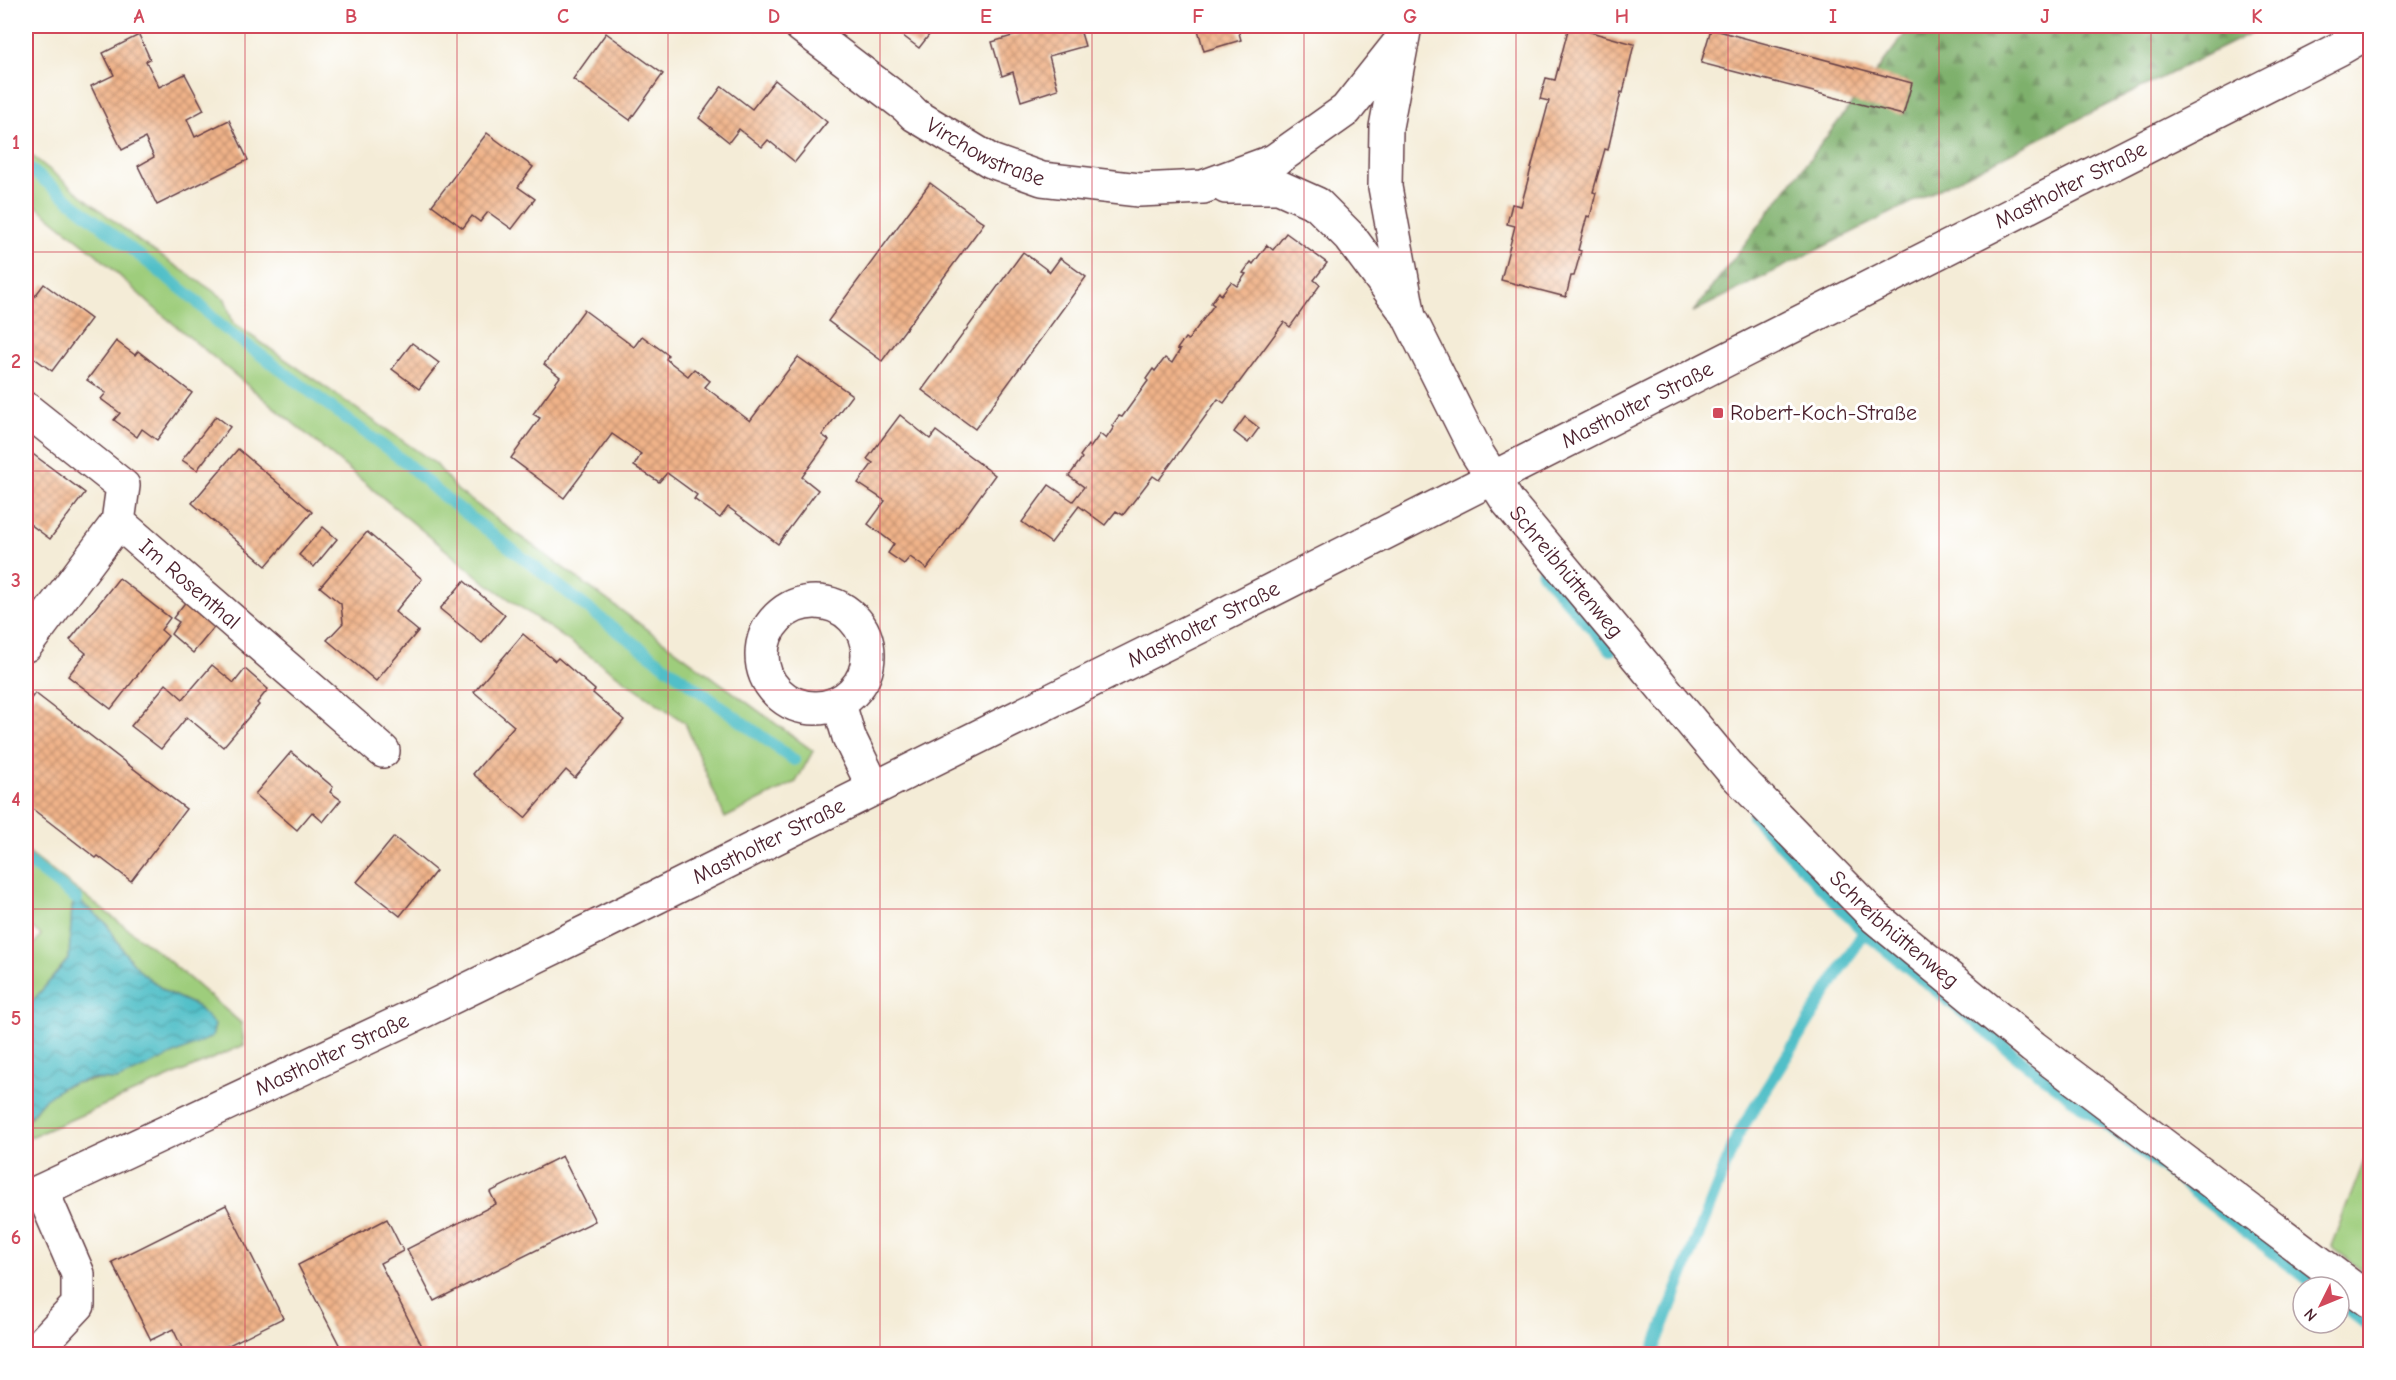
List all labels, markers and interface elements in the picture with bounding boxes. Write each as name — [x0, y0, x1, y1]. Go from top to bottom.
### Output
text: A — [133, 5, 145, 28]
text: B — [345, 5, 357, 28]
text: C — [557, 5, 569, 28]
text: D — [768, 5, 780, 28]
text: E — [980, 5, 992, 28]
text: F — [1192, 5, 1204, 28]
text: G — [1403, 5, 1417, 28]
text: H — [1615, 5, 1629, 28]
text: I — [1829, 5, 1837, 28]
text: J — [2040, 5, 2050, 28]
text: K — [2251, 5, 2263, 28]
street label: Virchowstraße — [921, 112, 1048, 192]
text: 1 — [12, 131, 20, 154]
street label: Mastholter Straße — [1990, 136, 2151, 234]
text: 2 — [11, 350, 21, 373]
street label: Mastholter Straße — [1557, 355, 1718, 454]
place label: Robert-Koch-Straße — [1730, 400, 1917, 426]
marker: Robert-Koch-Straße — [1711, 406, 1725, 420]
street label: Schreibhüttenweg — [1504, 500, 1629, 643]
street label: Im Rosenthal — [134, 533, 246, 635]
text: 3 — [11, 569, 21, 592]
street label: Mastholter Straße — [1123, 575, 1284, 673]
text: 4 — [11, 788, 21, 811]
street label: Mastholter Straße — [688, 792, 849, 890]
street label: Schreibhüttenweg — [1824, 865, 1964, 994]
text: 5 — [11, 1007, 21, 1030]
street label: Mastholter Straße — [251, 1007, 413, 1102]
text: 6 — [11, 1226, 21, 1249]
north arrow — [2291, 1275, 2351, 1335]
text: N — [2301, 1305, 2321, 1325]

